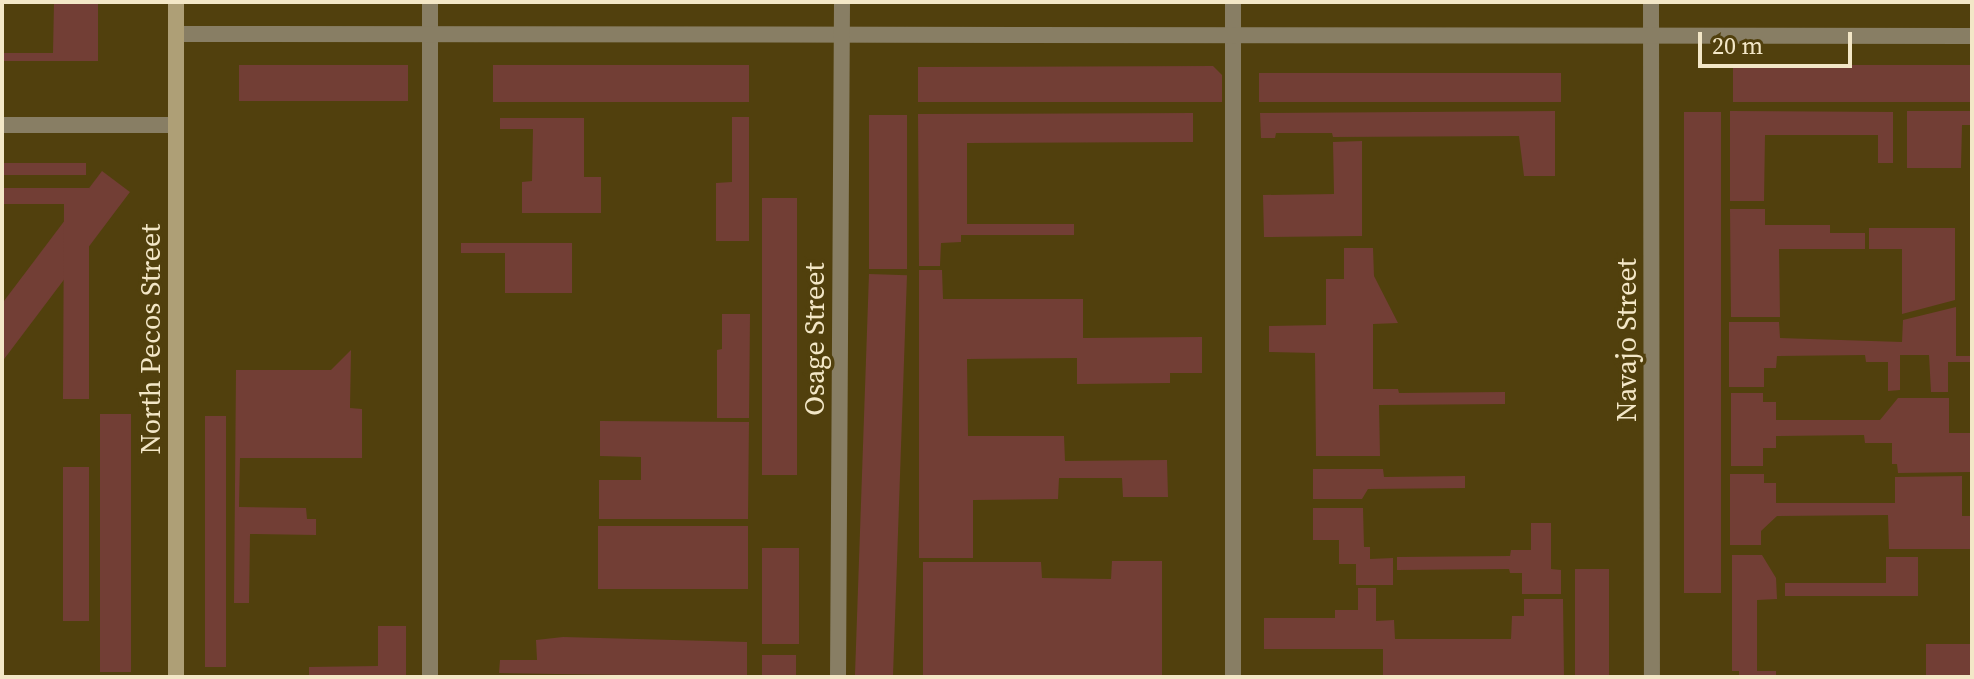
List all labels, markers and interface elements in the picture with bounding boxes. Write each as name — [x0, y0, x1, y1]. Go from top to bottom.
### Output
scale bar — [1702, 16, 1856, 66]
text: 20 m — [1712, 29, 1763, 62]
street label: North Pecos Street — [133, 224, 167, 454]
street label: Navajo Street — [1609, 258, 1643, 422]
street label: Osage Street — [797, 262, 831, 416]

